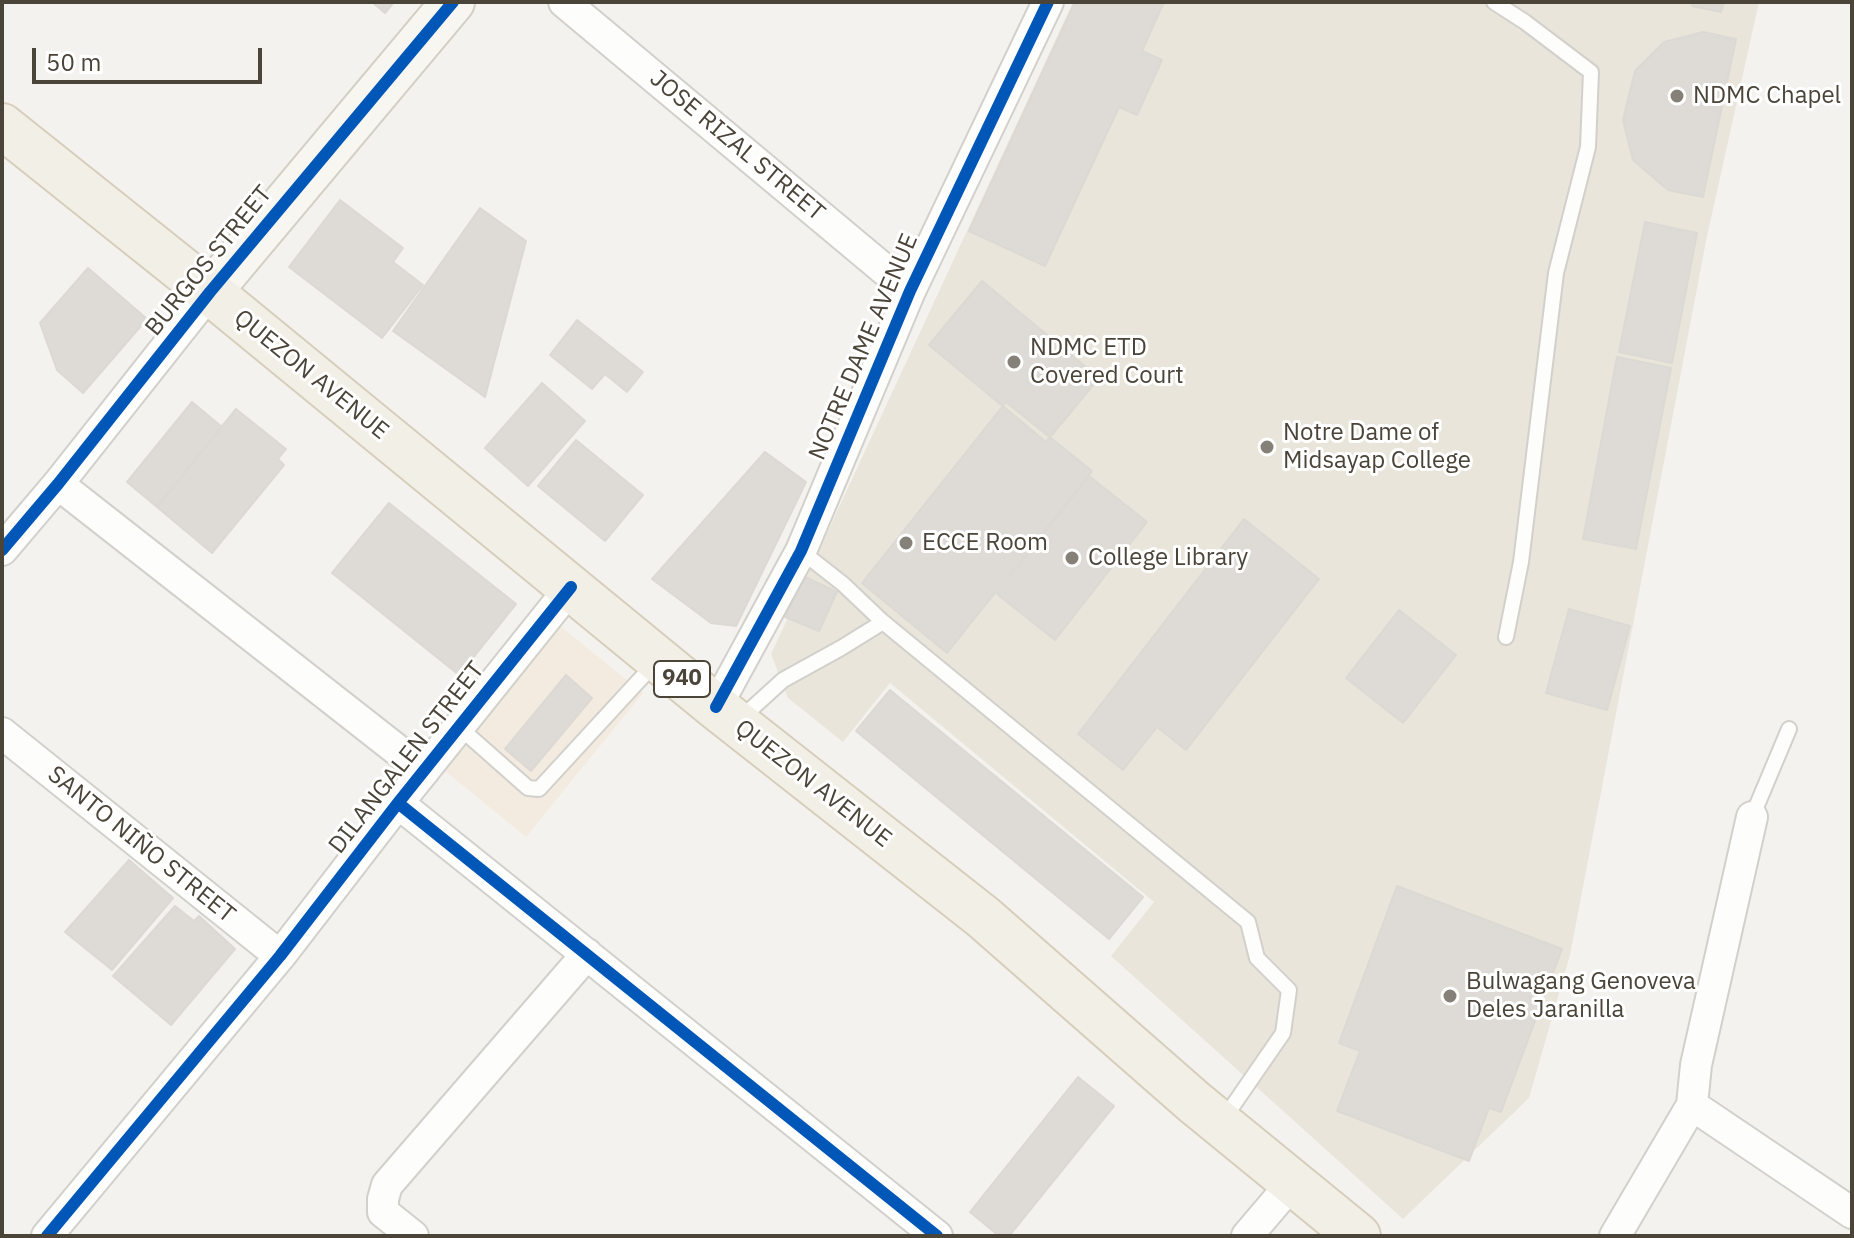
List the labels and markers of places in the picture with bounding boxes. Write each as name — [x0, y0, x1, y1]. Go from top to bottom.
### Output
place label: NDMC Chapel — [1693, 82, 1841, 110]
marker: NDMC Chapel — [1668, 87, 1686, 105]
place label: NDMC ETD Covered Court — [1030, 334, 1184, 390]
marker: NDMC ETD Covered Court — [1005, 353, 1023, 371]
place label: Notre Dame of Midsayap College — [1283, 419, 1471, 475]
marker: Notre Dame of Midsayap College — [1258, 438, 1276, 456]
place label: ECCE Room — [922, 529, 1048, 557]
marker: ECCE Room — [897, 534, 915, 552]
place label: College Library — [1088, 544, 1248, 572]
marker: College Library — [1063, 549, 1081, 567]
place label: Bulwagang Genoveva Deles Jaranilla — [1466, 968, 1696, 1024]
marker: Bulwagang Genoveva Deles Jaranilla — [1441, 987, 1459, 1005]

